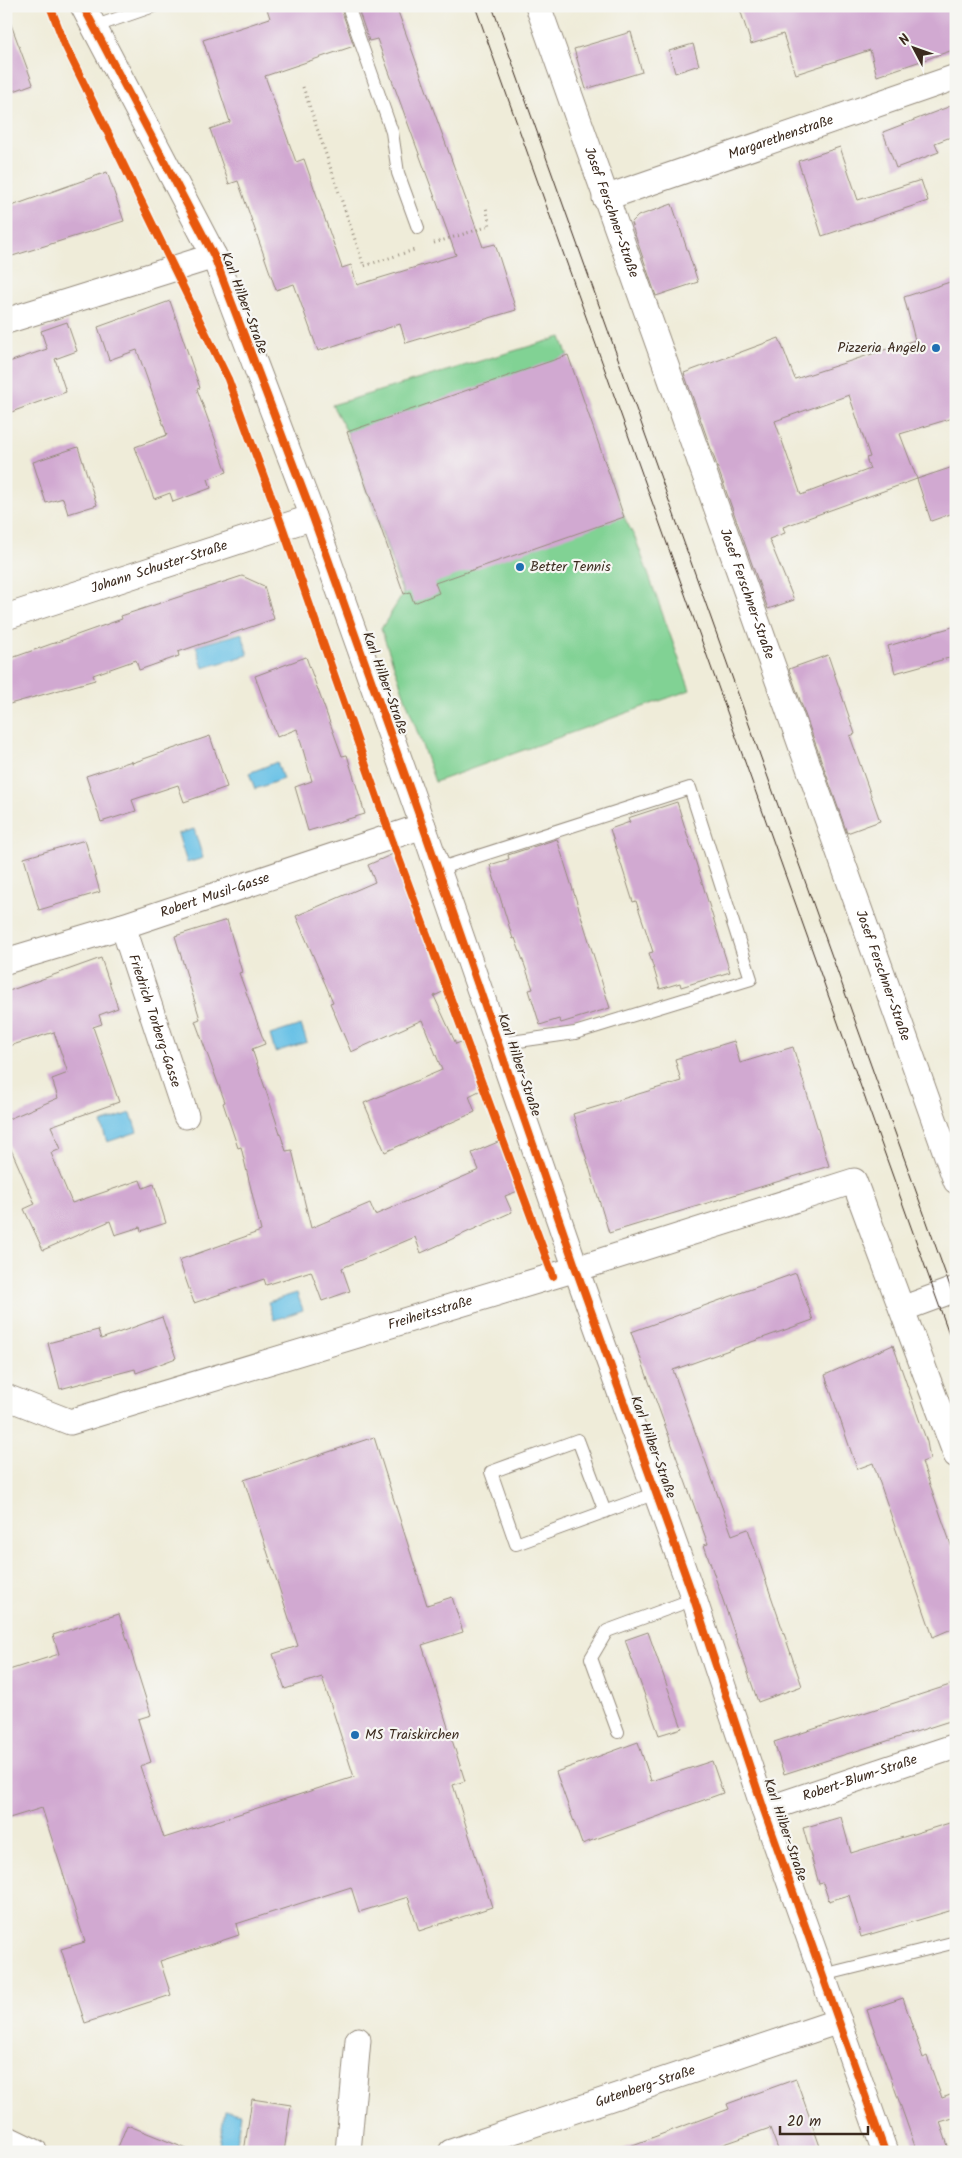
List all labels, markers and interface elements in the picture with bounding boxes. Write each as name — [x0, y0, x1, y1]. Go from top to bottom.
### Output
north arrow — [890, 22, 940, 72]
text: N — [894, 29, 916, 51]
street label: Margarethenstraße — [725, 109, 837, 166]
street label: Josef Ferschner-Straße — [578, 144, 645, 281]
street label: Karl Hilber-Straße — [214, 249, 274, 358]
place label: Pizzeria Angelo — [838, 337, 926, 359]
marker: Pizzeria Angelo — [930, 342, 942, 354]
street label: Josef Ferschner-Straße — [714, 525, 781, 663]
street label: Johann Schuster-Straße — [88, 534, 231, 600]
place label: Better Tennis — [530, 556, 611, 578]
marker: Better Tennis — [514, 561, 526, 573]
street label: Karl Hilber-Straße — [356, 629, 414, 738]
street label: Robert Musil-Gasse — [157, 867, 273, 924]
street label: Josef Ferschner-Straße — [849, 907, 917, 1045]
street label: Friedrich Torberg-Gasse — [122, 951, 187, 1091]
street label: Karl Hilber-Straße — [491, 1010, 547, 1120]
street label: Freiheitsstraße — [385, 1290, 476, 1336]
street label: Karl Hilber-Straße — [624, 1393, 682, 1502]
place label: MS Traiskirchen — [365, 1724, 459, 1746]
marker: MS Traiskirchen — [349, 1729, 361, 1741]
street label: Robert-Blum-Straße — [799, 1748, 921, 1807]
street label: Karl Hilber-Straße — [757, 1775, 813, 1885]
street label: Gutenberg-Straße — [592, 2059, 699, 2114]
scale bar — [780, 2103, 867, 2135]
text: 20 m — [787, 2110, 821, 2134]

